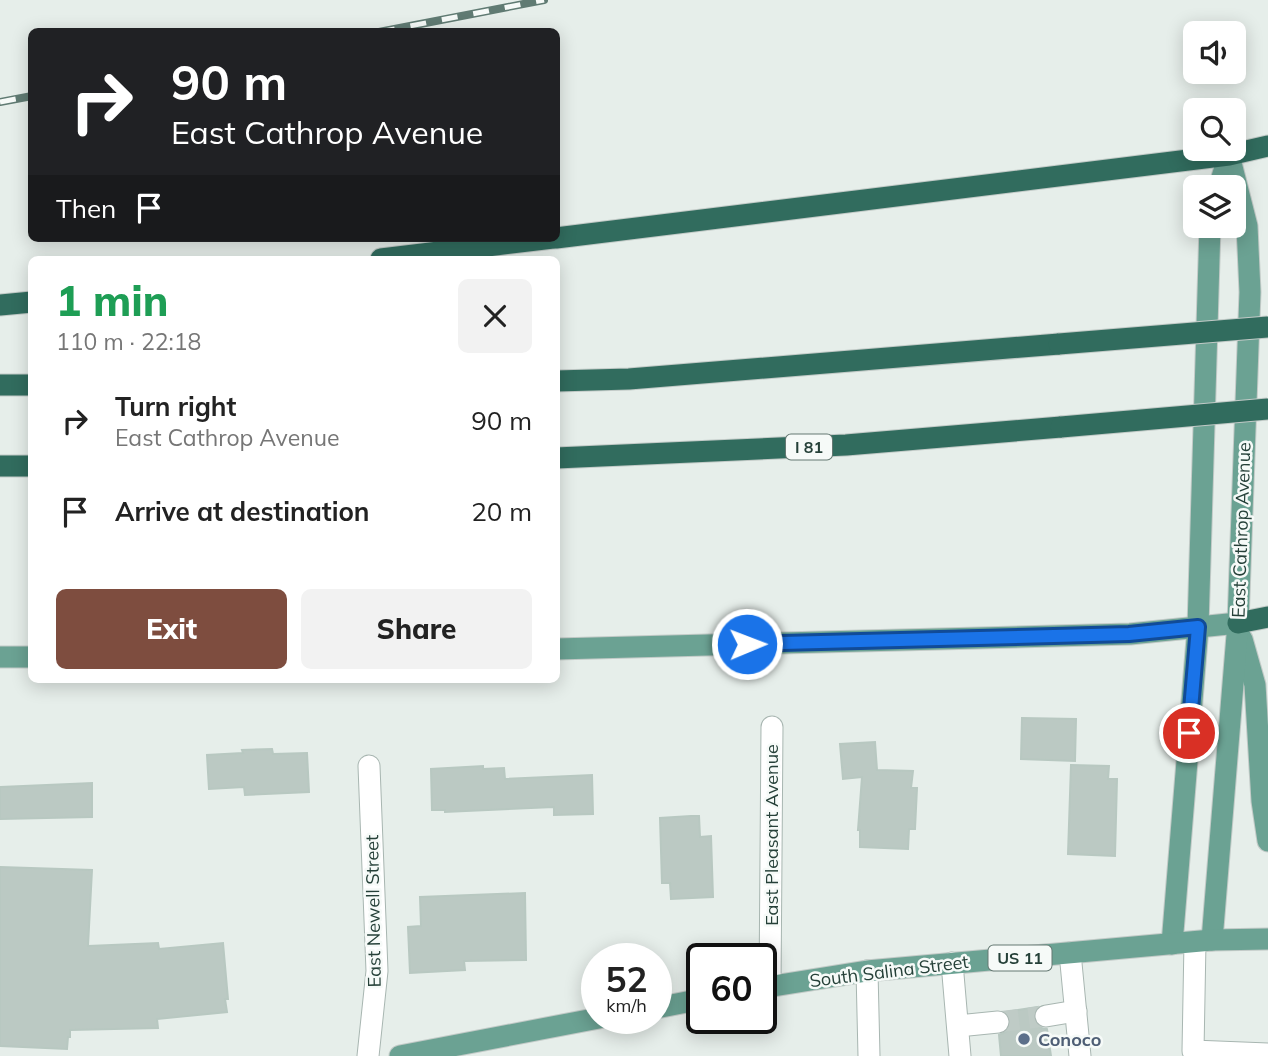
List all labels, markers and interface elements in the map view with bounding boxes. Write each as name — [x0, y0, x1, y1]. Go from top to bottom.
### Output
map controls — [1183, 21, 1246, 238]
button: sound — [1183, 21, 1246, 84]
text: 90 m — [171, 51, 287, 112]
icon: right — [56, 56, 147, 147]
button: search — [1183, 98, 1246, 161]
text: East Cathrop Avenue — [171, 112, 483, 152]
button: layers — [1183, 175, 1246, 238]
icon: arrive — [130, 189, 168, 227]
text: Then — [56, 192, 116, 225]
text: 1 min — [56, 274, 169, 327]
button: close — [458, 279, 532, 353]
text: 110 m · 22:18 — [56, 327, 201, 356]
text: Turn right — [115, 390, 236, 423]
icon: right — [56, 402, 94, 440]
text: 90 m — [471, 404, 532, 437]
text: East Cathrop Avenue — [115, 423, 339, 452]
road number: I 81 — [786, 434, 832, 460]
street label: East Cathrop Avenue — [1226, 442, 1256, 618]
icon: arrive — [56, 493, 94, 531]
text: Arrive at destination — [115, 495, 370, 528]
text: 20 m — [471, 495, 532, 528]
button: Exit — [56, 589, 287, 669]
button: Share — [301, 589, 532, 669]
position arrow — [710, 607, 784, 681]
pin — [1159, 703, 1219, 763]
icon: arrive — [1170, 714, 1208, 752]
street label: East Pleasant Avenue — [760, 744, 783, 926]
street label: East Newell Street — [360, 835, 386, 987]
speed limit sign: 60 — [686, 943, 777, 1034]
road number: US 11 — [988, 946, 1052, 970]
street label: South Salina Street — [808, 950, 970, 992]
text: 52 — [605, 957, 648, 1001]
text: km/h — [606, 994, 647, 1017]
place label: Conoco — [1038, 1028, 1101, 1051]
marker: Conoco — [1016, 1031, 1032, 1047]

